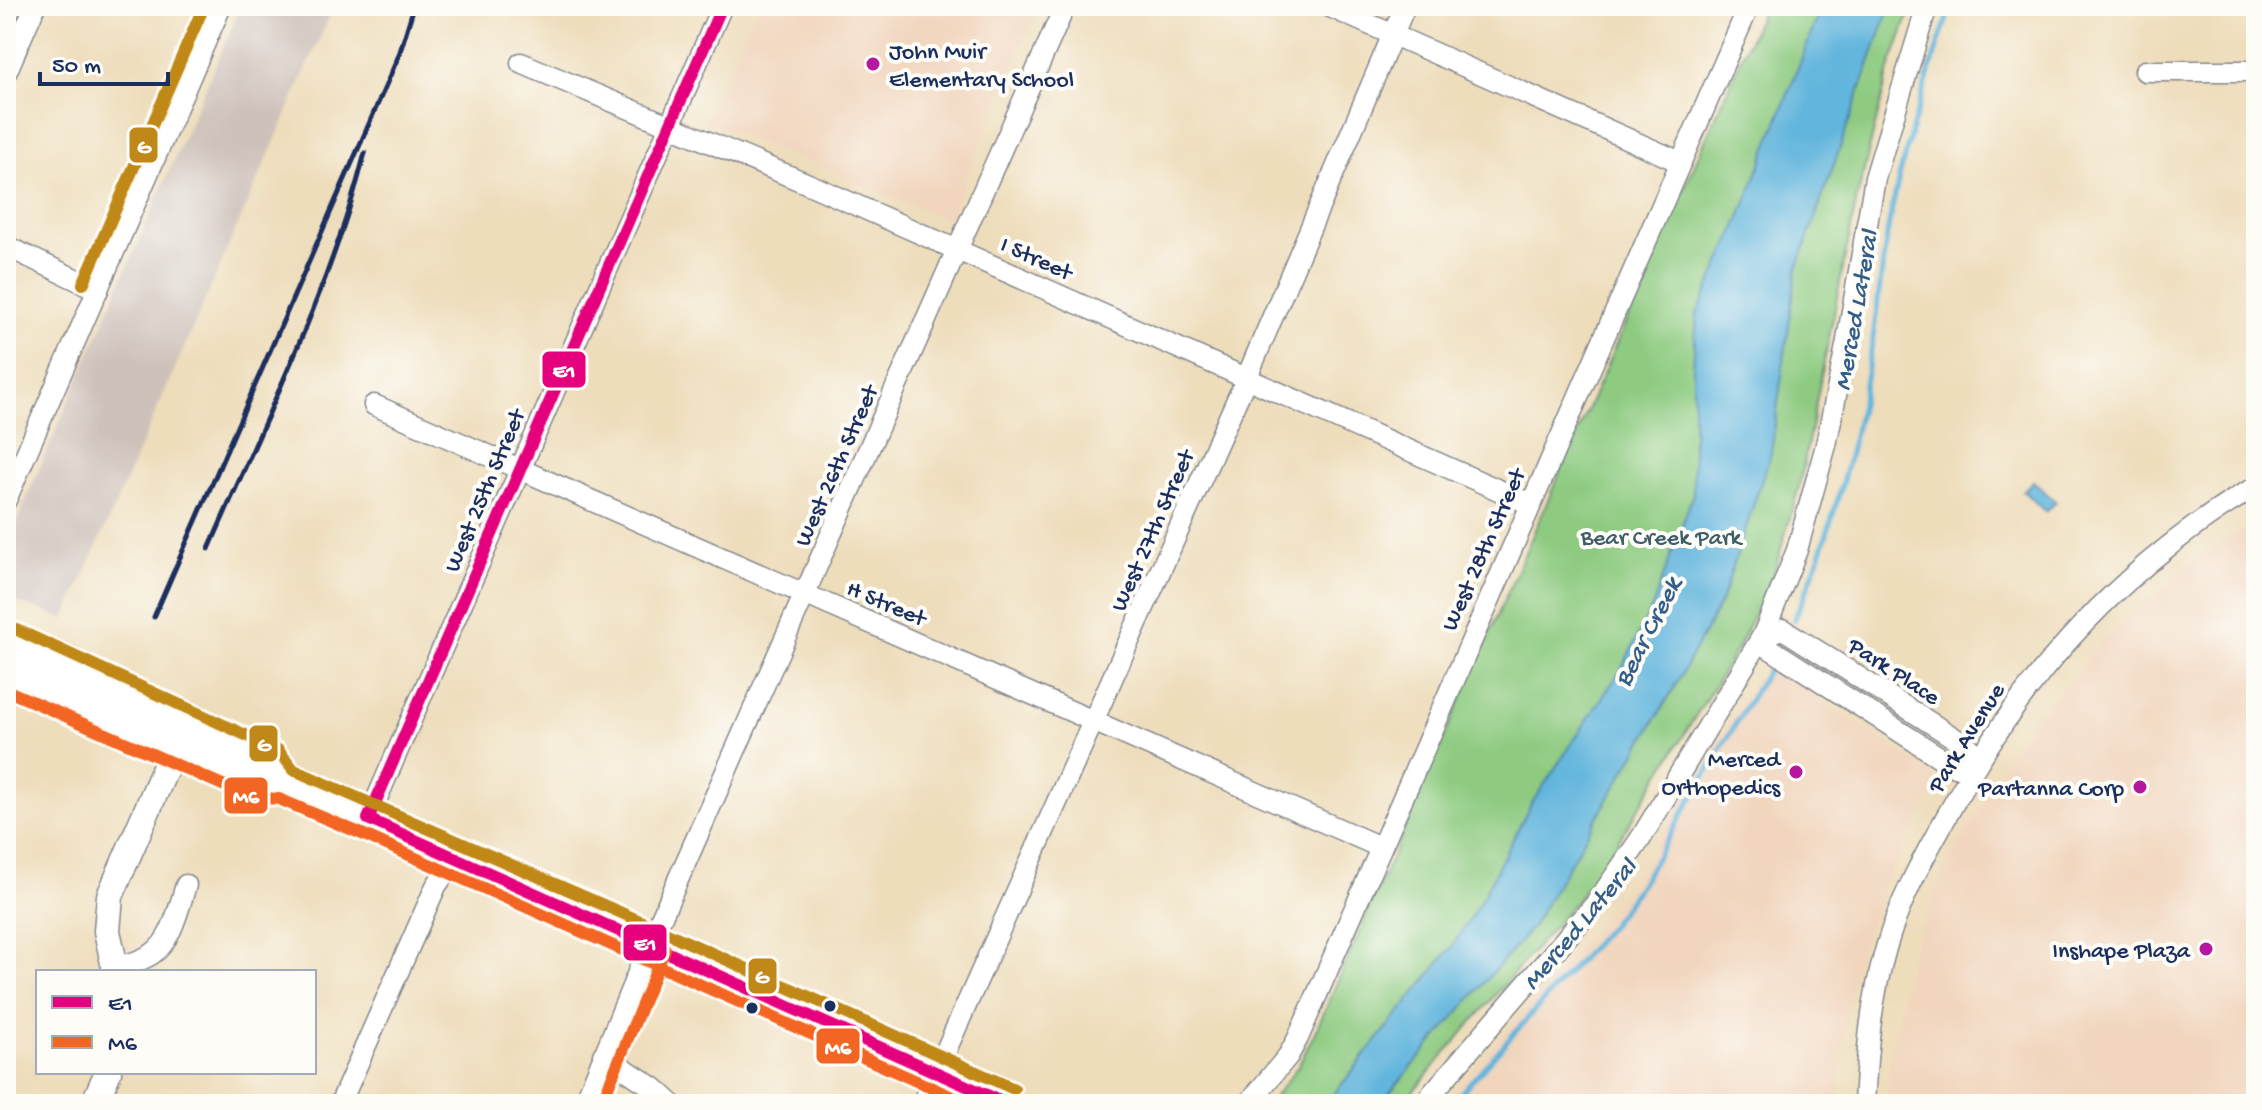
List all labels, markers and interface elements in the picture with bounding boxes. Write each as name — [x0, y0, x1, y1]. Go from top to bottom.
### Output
scale bar — [40, 36, 168, 86]
place label: John Muir Elementary School — [889, 39, 1074, 96]
text: 50 m — [52, 53, 101, 82]
marker: John Muir Elementary School — [864, 55, 882, 73]
line badge: G — [128, 126, 159, 164]
text: G — [137, 136, 152, 162]
water label: Merced Lateral — [1829, 227, 1888, 393]
street label: I Street — [995, 232, 1078, 290]
line badge: E1 — [541, 350, 587, 389]
text: E1 — [553, 360, 575, 386]
street label: West 26th Street — [790, 379, 888, 552]
street label: West 25th Street — [439, 404, 534, 577]
street label: West 27th Street — [1106, 444, 1204, 617]
street label: West 28th Street — [1436, 463, 1535, 636]
park label: Bear Creek Park — [1580, 525, 1744, 554]
water label: Bear Creek — [1609, 571, 1692, 693]
street label: H Street — [842, 576, 932, 636]
street label: Park Place — [1841, 632, 1945, 714]
street label: Park Avenue — [1922, 678, 2013, 800]
line badge: G — [248, 724, 279, 763]
text: G — [257, 734, 272, 760]
place label: Merced Orthopedics — [1661, 747, 1782, 804]
marker: Merced Orthopedics — [1787, 763, 1805, 781]
line badge: M6 — [223, 776, 269, 815]
place label: Partanna Corp — [1977, 776, 2124, 805]
marker: Partanna Corp — [2131, 778, 2149, 796]
text: M6 — [233, 786, 260, 812]
water label: Merced Lateral — [1518, 853, 1646, 998]
line badge: E1 — [622, 923, 668, 962]
text: E1 — [634, 933, 656, 959]
place label: Inshape Plaza — [2052, 938, 2191, 967]
marker: Inshape Plaza — [2197, 940, 2215, 958]
line badge: G — [747, 957, 778, 995]
text: G — [755, 966, 770, 992]
legend — [36, 970, 316, 1074]
text: E1 — [108, 991, 133, 1020]
unlabelled marker — [822, 998, 838, 1014]
unlabelled marker — [744, 1000, 760, 1016]
line badge: M6 — [815, 1027, 861, 1065]
text: M6 — [108, 1031, 138, 1060]
text: M6 — [825, 1037, 852, 1063]

